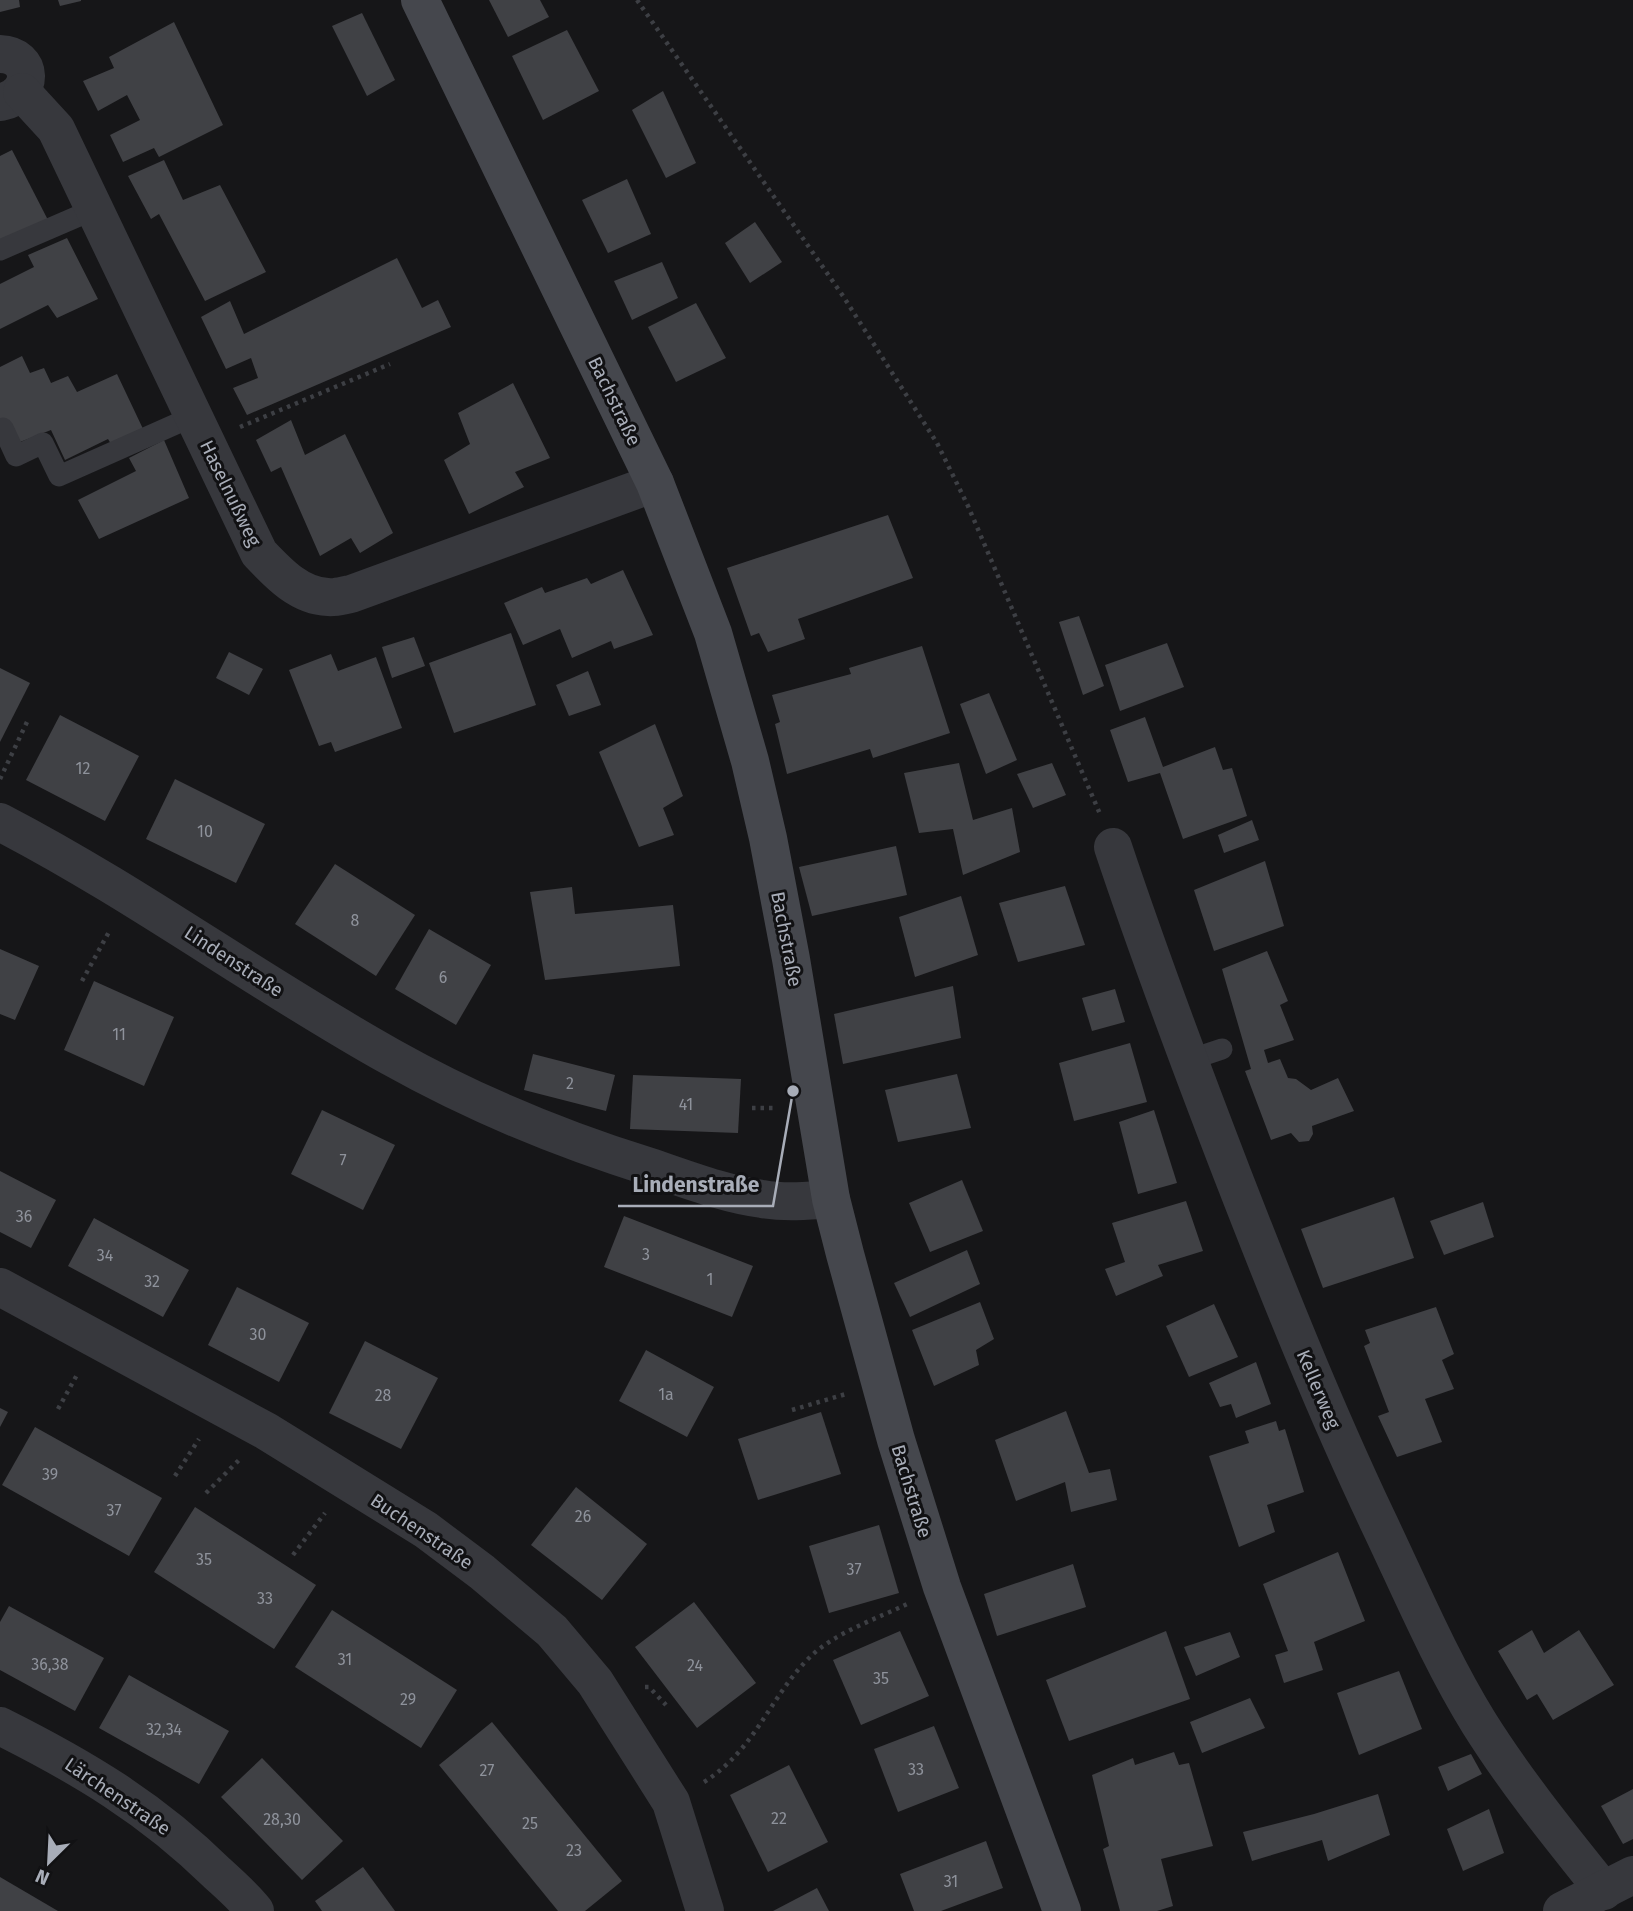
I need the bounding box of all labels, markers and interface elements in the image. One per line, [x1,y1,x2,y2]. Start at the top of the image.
street label: Bachstraße [583,353,646,450]
street label: Haselnußweg [195,436,266,550]
house number: 12 [76,759,90,778]
house number: 10 [197,822,213,841]
street label: Bachstraße [766,890,807,989]
house number: 8 [351,911,360,930]
street label: Lindenstraße [180,921,287,1002]
house number: 6 [439,968,447,987]
house number: 11 [112,1025,126,1044]
house number: 2 [566,1074,574,1093]
house number: 41 [679,1095,693,1114]
house number: 7 [339,1151,347,1170]
callout: Lindenstraße [618,1164,773,1206]
text: Lindenstraße [633,1172,760,1198]
house number: 36 [16,1207,32,1226]
house number: 3 [642,1245,650,1264]
house number: 34 [97,1246,114,1265]
house number: 1 [707,1270,713,1289]
house number: 32 [144,1272,160,1291]
house number: 30 [250,1325,267,1344]
street label: Kellerweg [1292,1346,1346,1432]
house number: 1a [658,1385,674,1404]
house number: 28 [375,1386,392,1405]
street label: Bachstraße [886,1442,937,1541]
house number: 39 [42,1465,58,1484]
street label: Buchenstraße [366,1489,477,1574]
house number: 37 [106,1501,122,1520]
house number: 26 [575,1507,591,1526]
house number: 35 [196,1550,212,1569]
house number: 37 [846,1560,862,1579]
house number: 33 [257,1589,273,1608]
house number: 31 [338,1650,352,1669]
house number: 36,38 [31,1655,69,1674]
house number: 24 [687,1656,703,1675]
house number: 35 [873,1669,889,1688]
house number: 29 [400,1690,416,1709]
house number: 32,34 [146,1720,183,1739]
street label: Lärchenstraße [61,1753,175,1840]
house number: 33 [908,1760,924,1779]
house number: 27 [480,1761,494,1780]
house number: 22 [771,1809,787,1828]
house number: 28,30 [263,1810,301,1829]
house number: 25 [522,1814,538,1833]
north arrow [14,1827,84,1897]
house number: 23 [566,1841,582,1860]
text: N [32,1864,53,1890]
house number: 31 [944,1872,958,1891]

